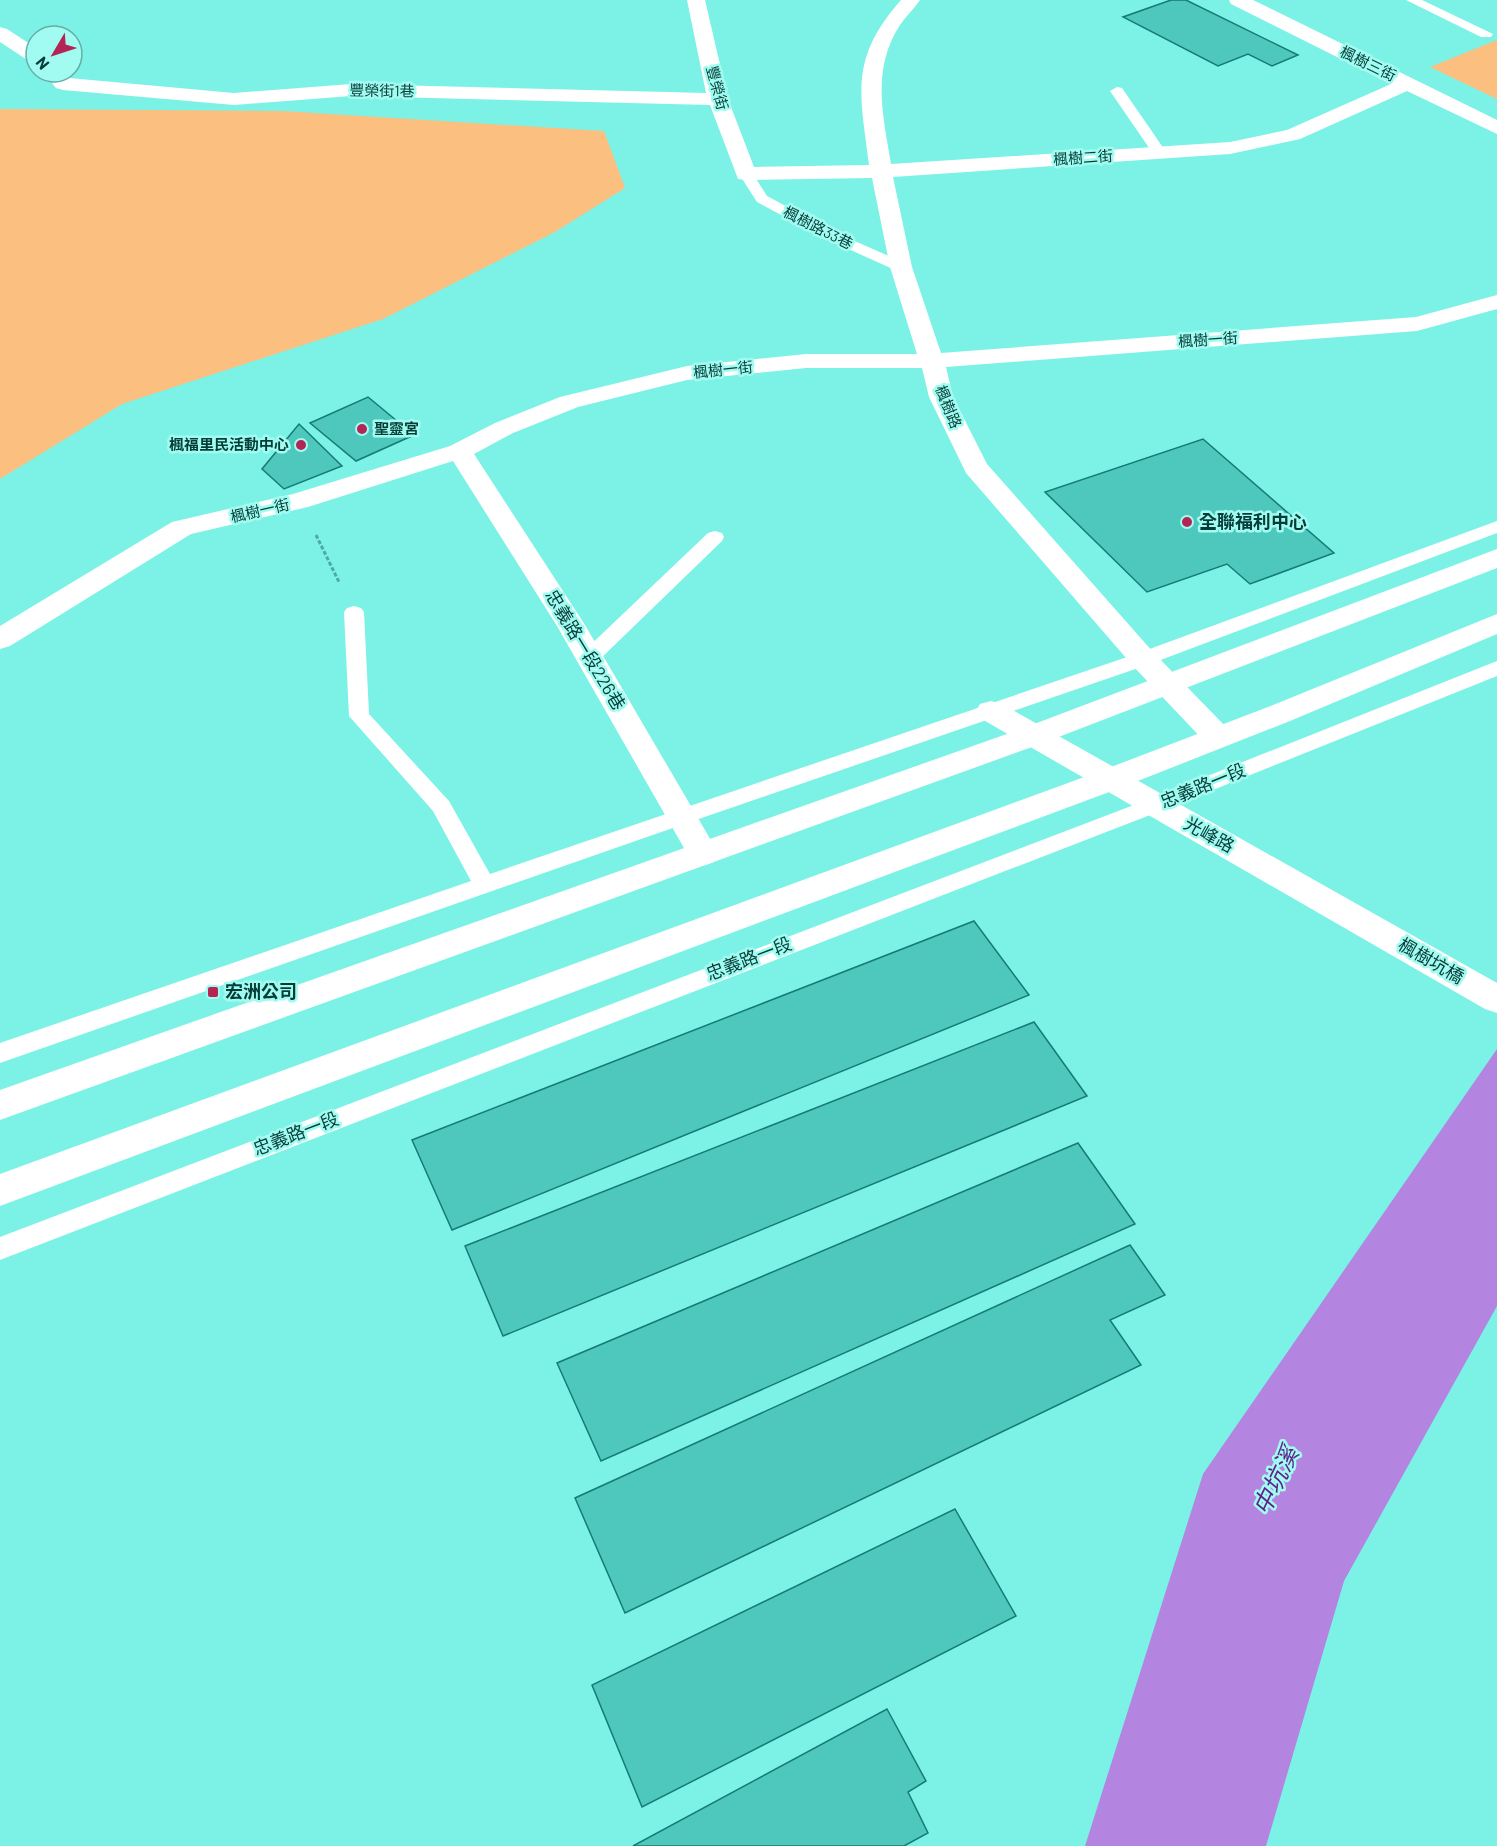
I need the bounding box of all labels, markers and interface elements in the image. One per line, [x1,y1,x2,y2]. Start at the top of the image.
north arrow [24,24,84,84]
street label: 楓樹三街 [1338,42,1399,84]
text: N [31,54,53,74]
street label: 豐榮街 [703,64,732,112]
street label: 豐榮街1巷 [349,80,415,100]
street label: 楓樹二街 [1052,146,1113,168]
street label: 楓樹路33巷 [781,202,856,252]
street label: 楓樹一街 [1177,328,1238,350]
street label: 楓樹一街 [692,357,754,381]
street label: 楓樹路 [932,382,966,431]
place label: 聖靈宮 [374,419,419,437]
marker: 聖靈宮 [355,422,369,436]
place label: 楓福里民活動中心 [169,435,289,453]
marker: 楓福里民活動中心 [294,438,308,452]
street label: 楓樹一街 [229,495,291,526]
place label: 全聯福利中心 [1199,510,1307,532]
marker: 全聯福利中心 [1180,515,1194,529]
street label: 忠義路一段226巷 [541,585,630,714]
street label: 忠義路一段 [1157,758,1248,812]
street label: 光峰路 [1181,811,1238,857]
street label: 忠義路一段 [703,932,795,984]
street label: 楓樹坑橋 [1395,933,1468,988]
place label: 宏洲公司 [225,980,297,1002]
marker: 宏洲公司 [206,985,220,999]
street label: 忠義路一段 [250,1107,342,1159]
water label: 中坑溪 [1246,1439,1305,1519]

